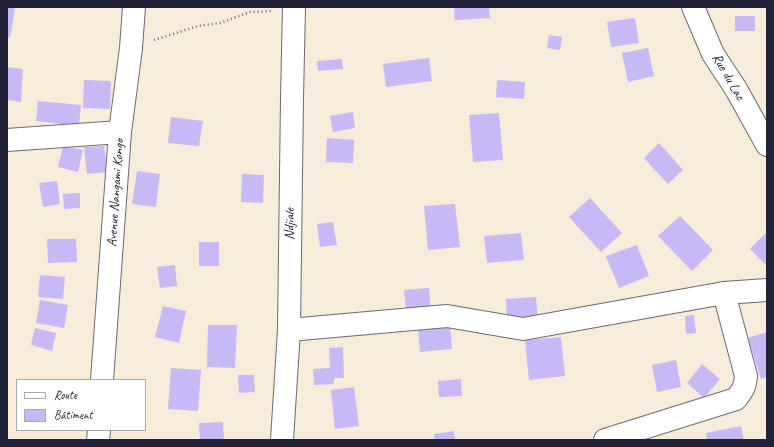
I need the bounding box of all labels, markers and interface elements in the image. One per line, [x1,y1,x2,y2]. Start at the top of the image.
street label: Rue du Lac [708,51,748,103]
street label: Avenue Nangami Kongo [104,138,128,248]
street label: Ndjiale [281,208,299,240]
legend [16,379,146,431]
text: Route [54,387,77,403]
text: Bâtiment [54,407,92,423]

